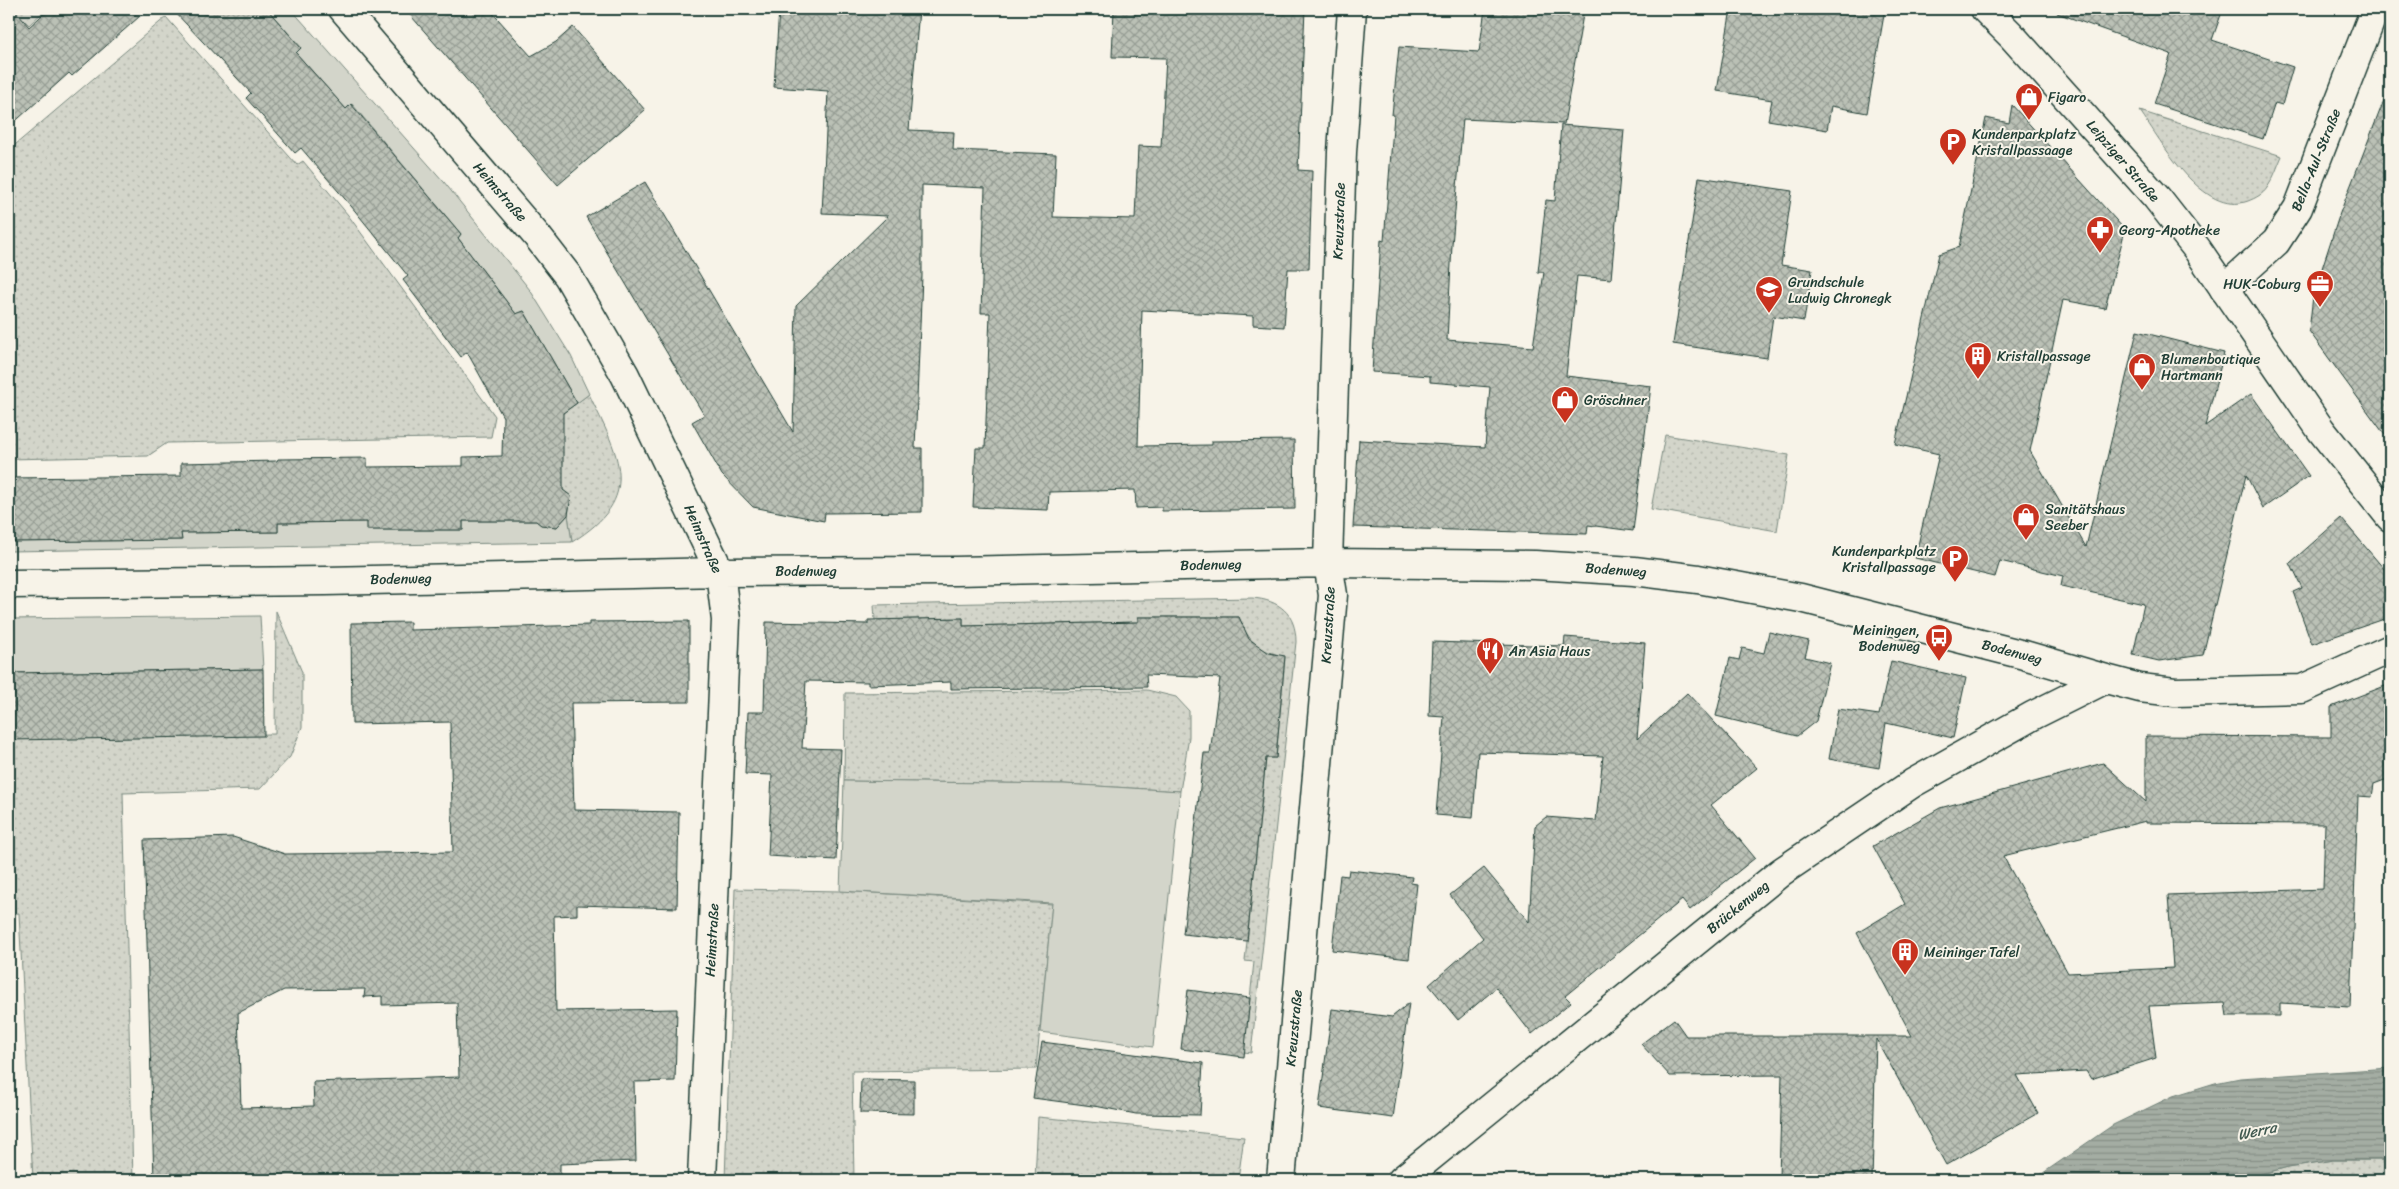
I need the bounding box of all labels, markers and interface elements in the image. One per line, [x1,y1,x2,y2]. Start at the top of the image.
shop icon: Figaro [2014,82,2044,121]
place label: Figaro [2048,85,2086,110]
street label: Bella-Aul-Straße [2284,105,2348,215]
street label: Leipziger Straße [2080,114,2166,208]
place label: Kundenparkplatz Kristallpassaage [1972,122,2076,163]
parking icon: Kundenparkplatz Kristallpassaage [1938,127,1968,166]
street label: Heimstraße [466,156,534,228]
street label: Kreuzstraße [1325,182,1353,260]
pharmacy icon: Georg-Apotheke [2085,215,2115,254]
place label: Georg-Apotheke [2119,218,2220,243]
office icon: HUK-Coburg [2305,269,2335,308]
place label: Grundschule Ludwig Chronegk [1788,270,1892,311]
place label: HUK-Coburg [2223,272,2301,297]
school or university icon: Grundschule Ludwig Chronegk [1754,275,1784,314]
building icon: Kristallpassage [1963,341,1993,380]
place label: Kristallpassage [1997,344,2091,369]
place label: Blumenboutique Hartmann [2161,347,2261,388]
shop icon: Blumenboutique Hartmann [2127,352,2157,391]
shop icon: Gröschner [1550,385,1580,424]
place label: Gröschner [1584,388,1648,413]
place label: Sanitätshaus Seeber [2045,497,2125,538]
street label: Heimstraße [677,500,729,578]
shop icon: Sanitätshaus Seeber [2011,502,2041,541]
place label: Kundenparkplatz Kristallpassage [1832,539,1936,580]
parking icon: Kundenparkplatz Kristallpassage [1940,544,1970,583]
street label: Bodenweg [1180,552,1242,578]
street label: Bodenweg [1584,555,1648,585]
street label: Bodenweg [775,559,837,584]
street label: Bodenweg [370,566,432,592]
street label: Kreuzstraße [1313,586,1343,664]
place label: Meiningen, Bodenweg [1853,618,1920,659]
bus stop icon: Meiningen, Bodenweg [1924,623,1954,662]
street label: Bodenweg [1979,632,2045,672]
restaurant icon: An Asia Haus [1475,636,1505,675]
place label: An Asia Haus [1508,639,1591,664]
street label: Brückenweg [1701,874,1775,940]
street label: Heimstraße [698,903,726,977]
building icon: Meininger Tafel [1890,937,1920,976]
place label: Meininger Tafel [1924,940,2020,965]
street label: Kreuzstraße [1278,989,1310,1067]
water label: Werra [2235,1114,2281,1148]

